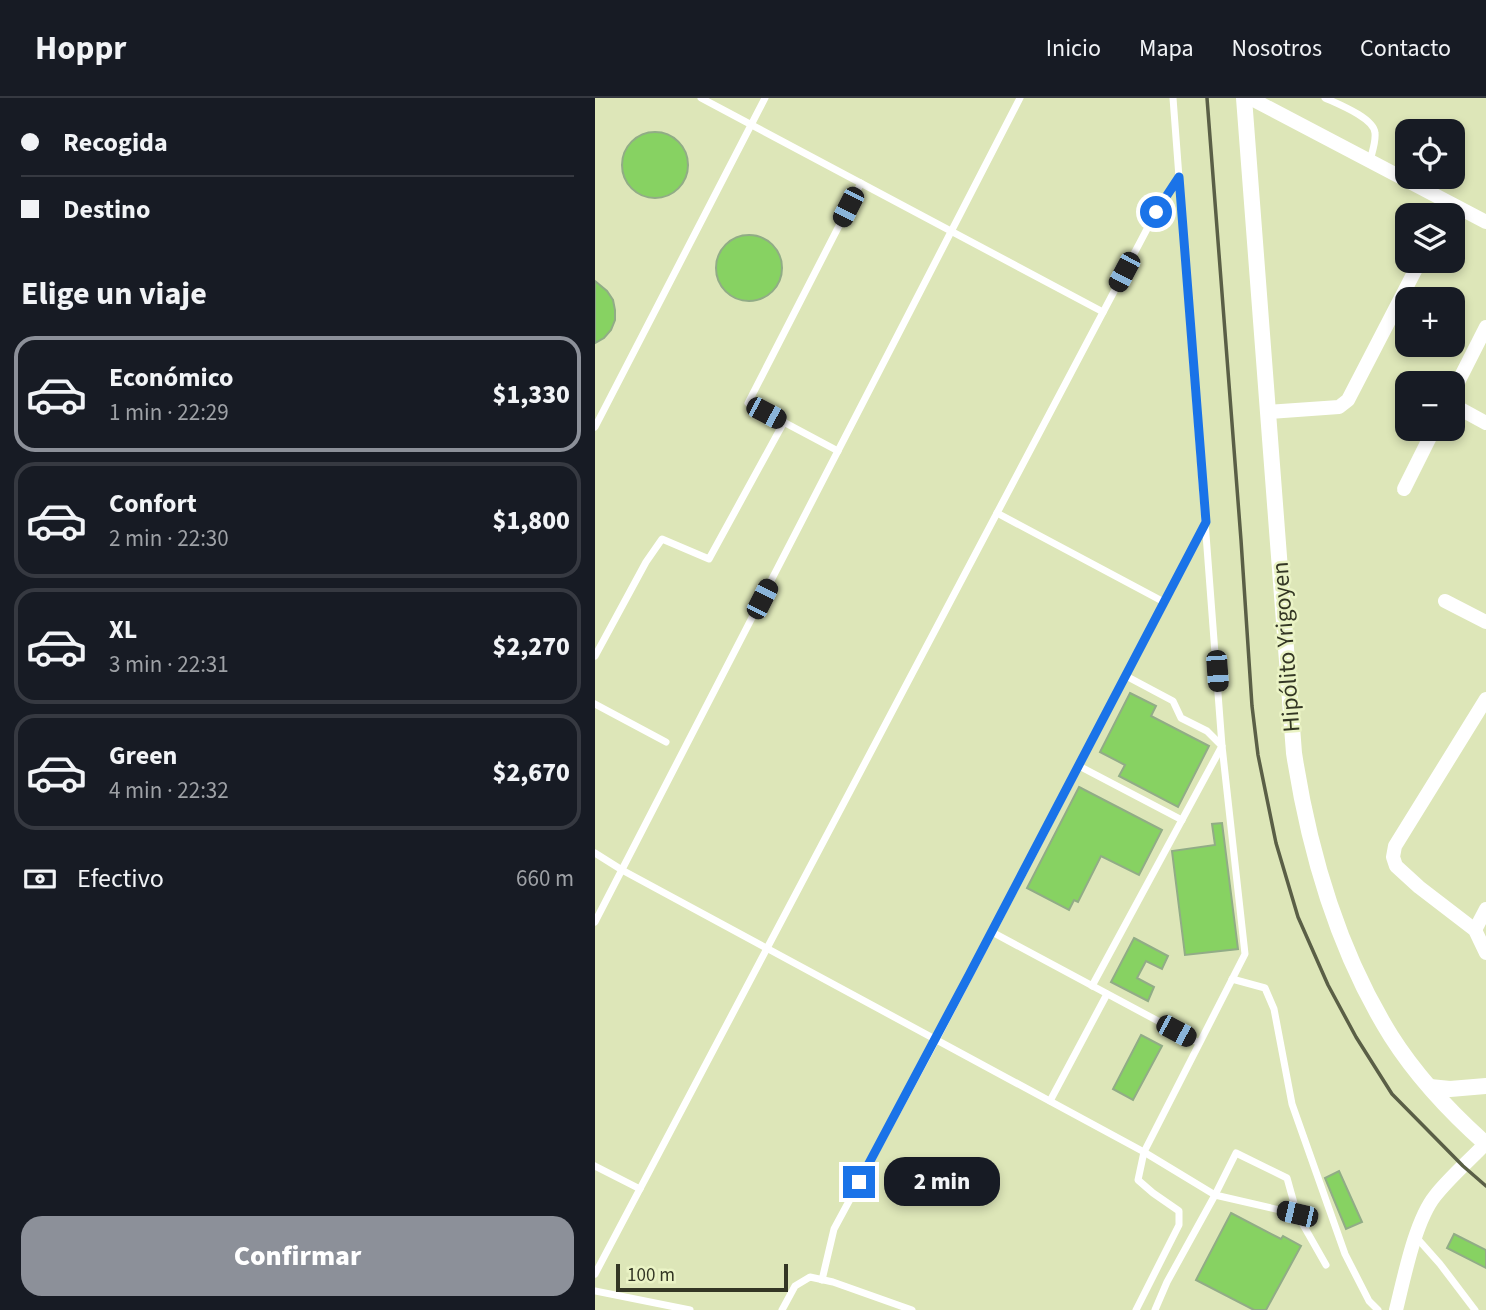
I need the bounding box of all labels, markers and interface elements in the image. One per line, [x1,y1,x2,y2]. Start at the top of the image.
text: Hoppr [35,25,127,72]
text: Inicio [1046,31,1101,66]
text: Mapa [1139,31,1194,66]
text: Nosotros [1232,31,1322,66]
text: Contacto [1360,31,1451,66]
map controls [1395,119,1465,441]
button: locate [1395,119,1465,189]
text: Recogida [63,124,168,161]
car [830,184,867,230]
text: Destino [63,191,150,228]
route start [1140,196,1172,228]
button: layers [1395,203,1465,273]
car [1105,249,1144,295]
text: Elige un viaje [21,271,207,317]
button: + [1395,287,1465,357]
text: Económico [109,359,234,396]
icon: car [25,363,88,426]
button: − [1395,371,1465,441]
text: $1,330 [493,376,570,413]
car [743,394,790,432]
text: 1 min · 22:29 [109,396,229,429]
text: Confort [109,485,197,522]
icon: car [25,489,88,552]
text: $1,800 [493,502,570,539]
text: 2 min · 22:30 [109,522,229,555]
street label: Hipólito Yrigoyen [1263,560,1309,734]
car [744,576,781,622]
text: XL [109,611,137,648]
icon: car [25,615,88,678]
text: $2,270 [493,628,570,665]
text: 3 min · 22:31 [109,648,229,681]
car [1206,649,1229,693]
text: Green [109,737,177,774]
icon: car [25,741,88,804]
text: $2,670 [493,754,570,791]
text: 4 min · 22:32 [109,774,229,807]
icon: cash [21,860,59,898]
text: Efectivo [77,860,164,897]
text: 660 m [516,862,574,895]
car [1153,1012,1200,1050]
callout: 2 min [883,1158,999,1206]
text: 2 min [914,1165,970,1198]
route end [843,1166,875,1198]
car [1275,1199,1320,1229]
button: Confirmar [21,1216,574,1296]
scale bar [616,1261,787,1293]
text: 100 m [627,1262,675,1289]

